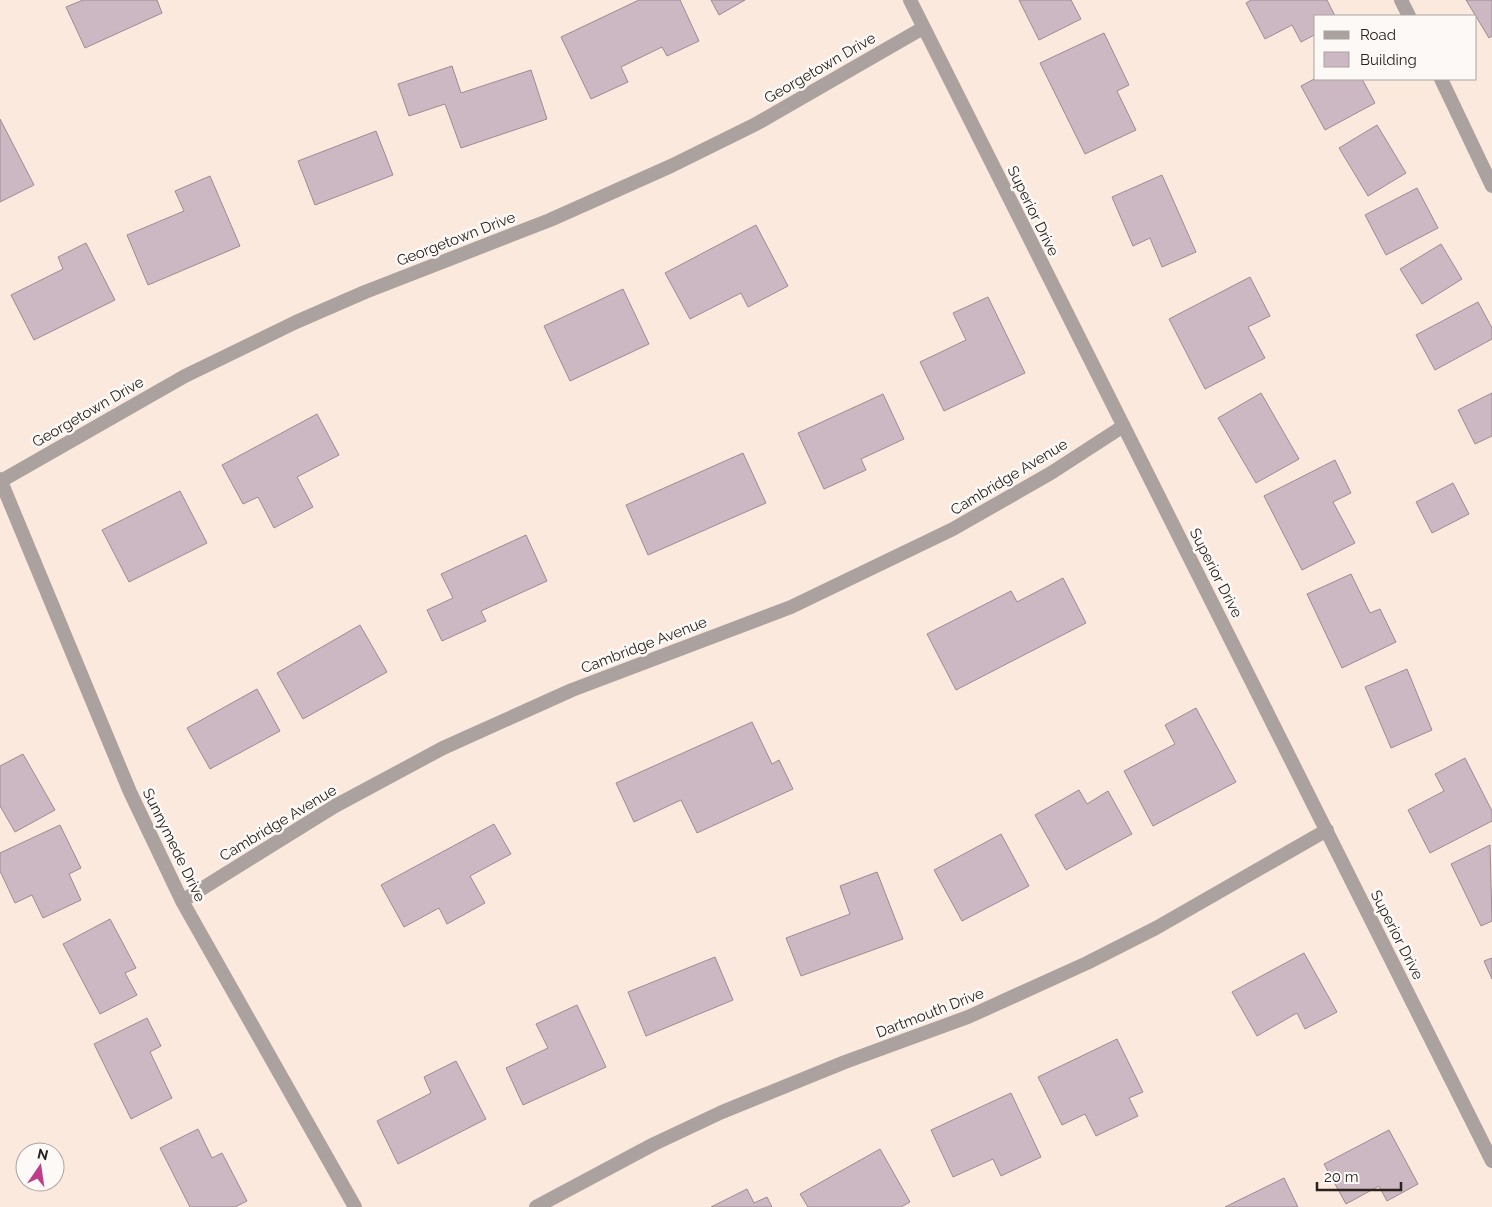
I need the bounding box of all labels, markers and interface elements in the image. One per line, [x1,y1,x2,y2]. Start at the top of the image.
legend [1314,15,1477,80]
text: Road [1360,26,1396,44]
street label: Georgetown Drive [761,29,879,107]
text: Building [1360,51,1417,69]
street label: Superior Drive [1003,163,1063,259]
street label: Georgetown Drive [394,208,518,270]
street label: Georgetown Drive [29,373,147,451]
street label: Cambridge Avenue [947,435,1071,519]
street label: Superior Drive [1186,525,1246,621]
street label: Cambridge Avenue [578,613,710,677]
street label: Cambridge Avenue [216,781,340,865]
street label: Sunnymede Drive [139,785,209,905]
street label: Superior Drive [1367,887,1427,983]
street label: Dartmouth Drive [873,984,987,1042]
north arrow [15,1142,65,1192]
text: N [36,1145,50,1163]
scale bar [1317,1160,1401,1192]
text: 20 m [1324,1168,1359,1186]

